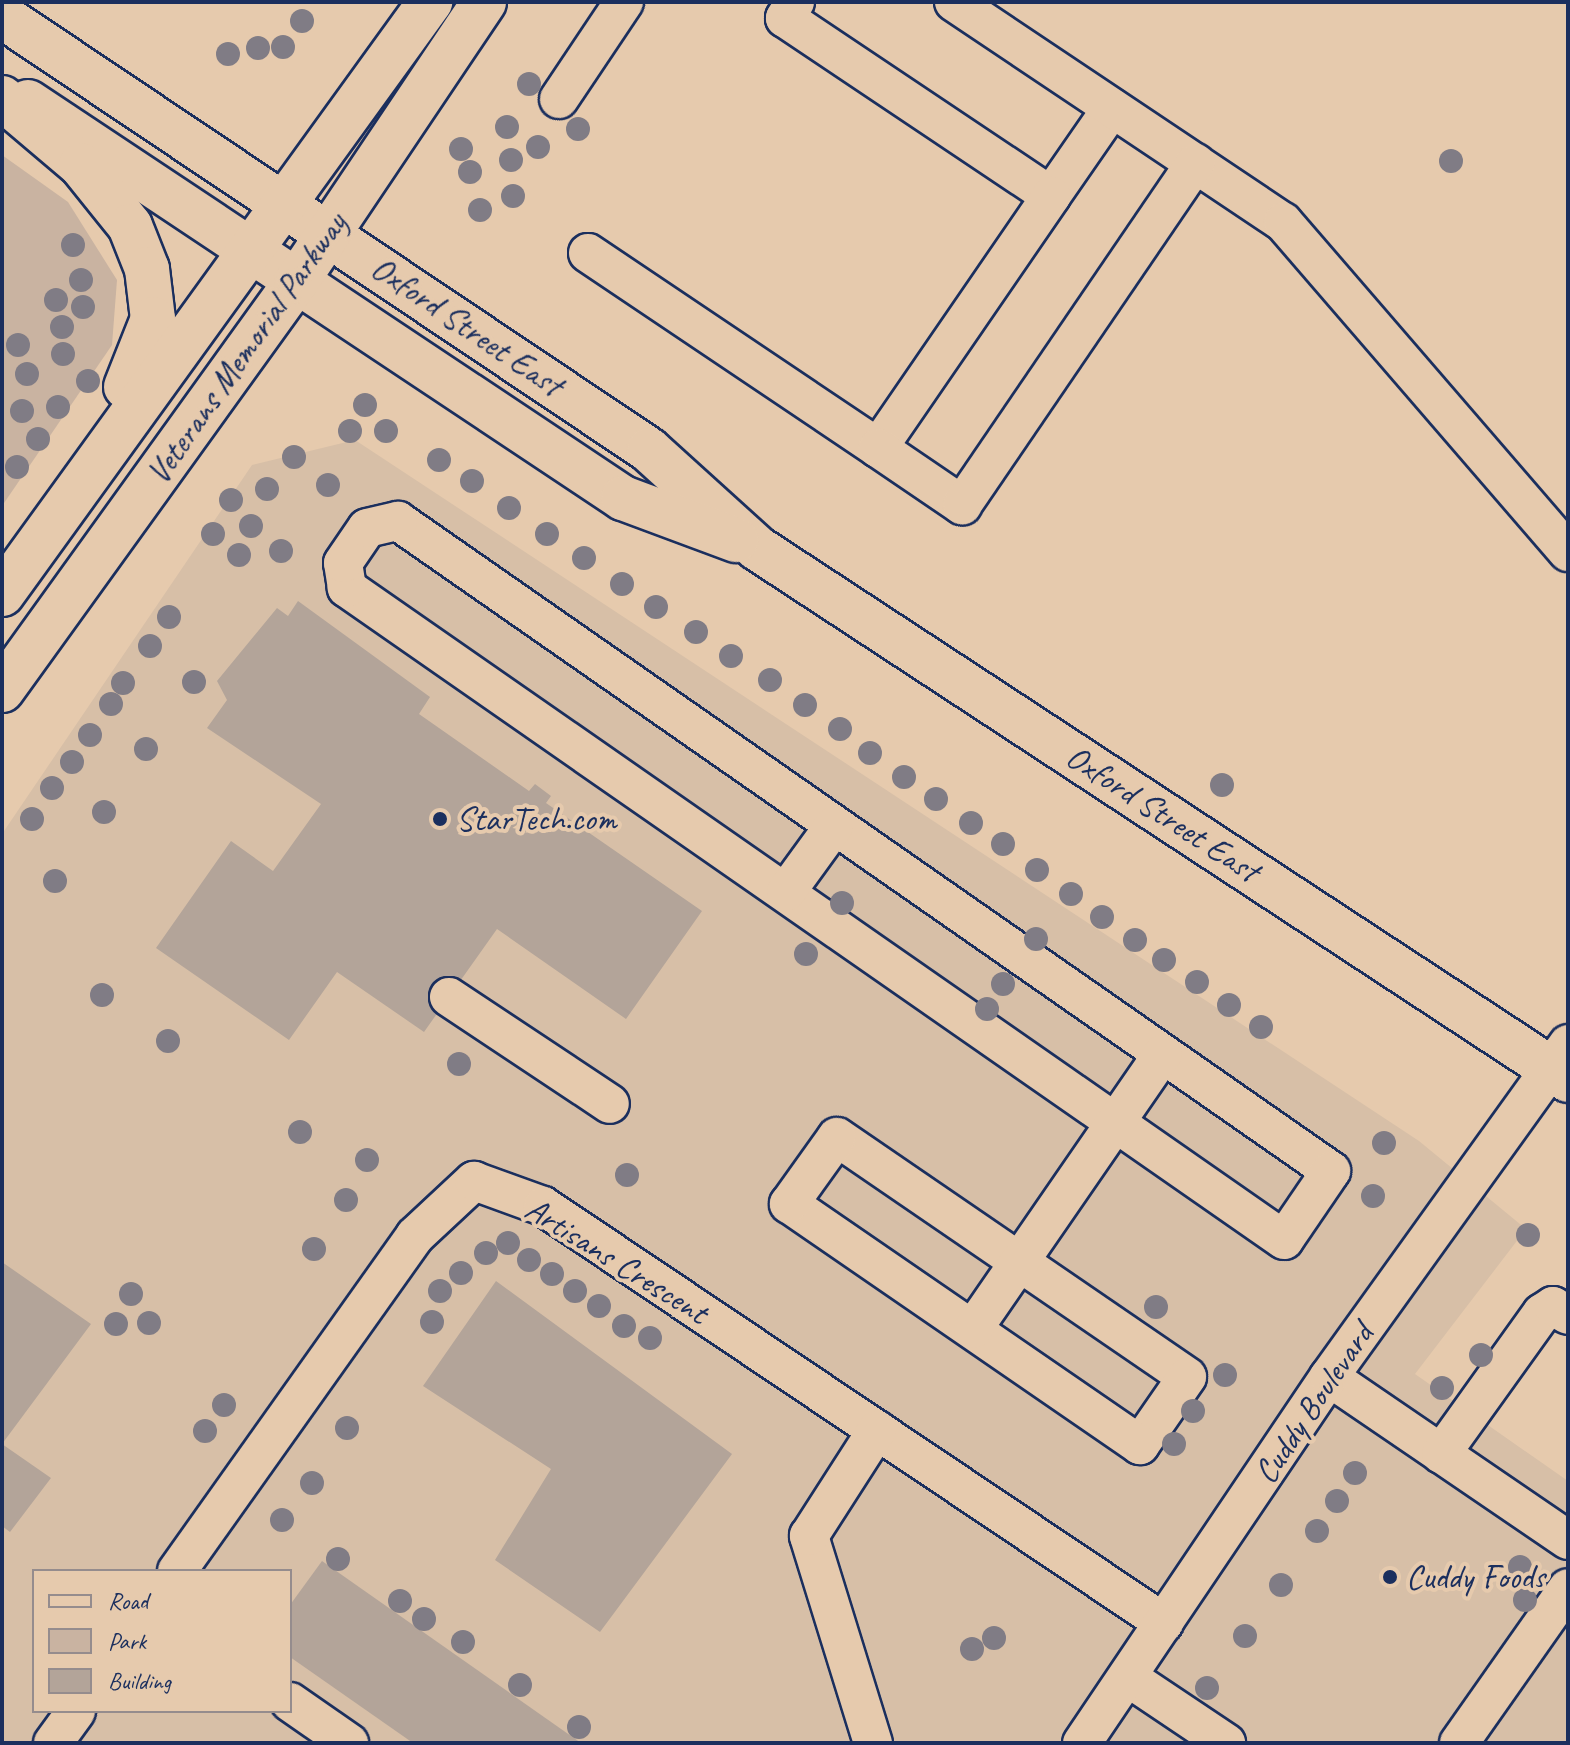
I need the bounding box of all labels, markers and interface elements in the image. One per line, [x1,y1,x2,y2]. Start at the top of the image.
street label: Veterans Memorial Parkway [137,205,355,491]
street label: Oxford Street East [363,247,571,405]
street label: Oxford Street East [1058,735,1268,891]
place label: StarTech.com [456,799,616,839]
marker: StarTech.com [431,810,449,828]
street label: Artisans Crescent [518,1188,716,1332]
street label: Cuddy Boulevard [1244,1315,1382,1491]
place label: Cuddy Foods [1406,1557,1545,1597]
marker: Cuddy Foods [1381,1568,1399,1586]
legend [32,1569,292,1713]
text: Road [108,1586,148,1616]
text: Park [108,1626,146,1656]
text: Building [108,1666,171,1696]

